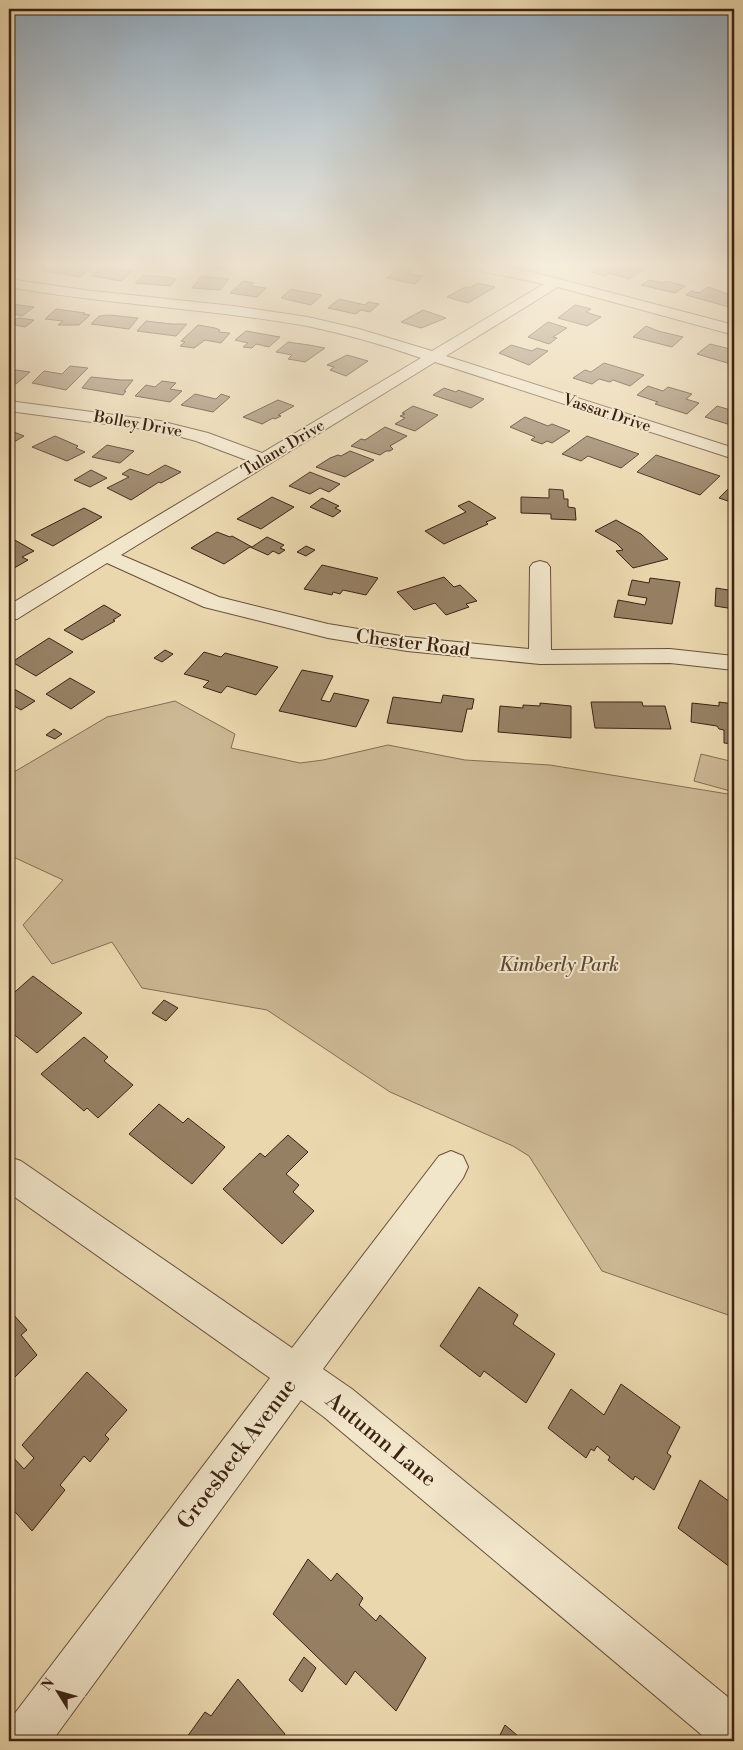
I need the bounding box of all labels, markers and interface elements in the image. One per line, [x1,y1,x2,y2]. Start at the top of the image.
street label: Vassar Drive [560,389,653,437]
street label: Bolley Drive [91,406,184,442]
street label: Tulane Drive [238,415,328,481]
street label: Chester Road [355,624,472,662]
park label: Kimberly Park [499,953,619,977]
street label: Groesbeck Avenue [171,1373,303,1535]
street label: Autumn Lane [319,1387,442,1493]
north arrow [32,1668,82,1718]
text: N [38,1675,59,1695]

